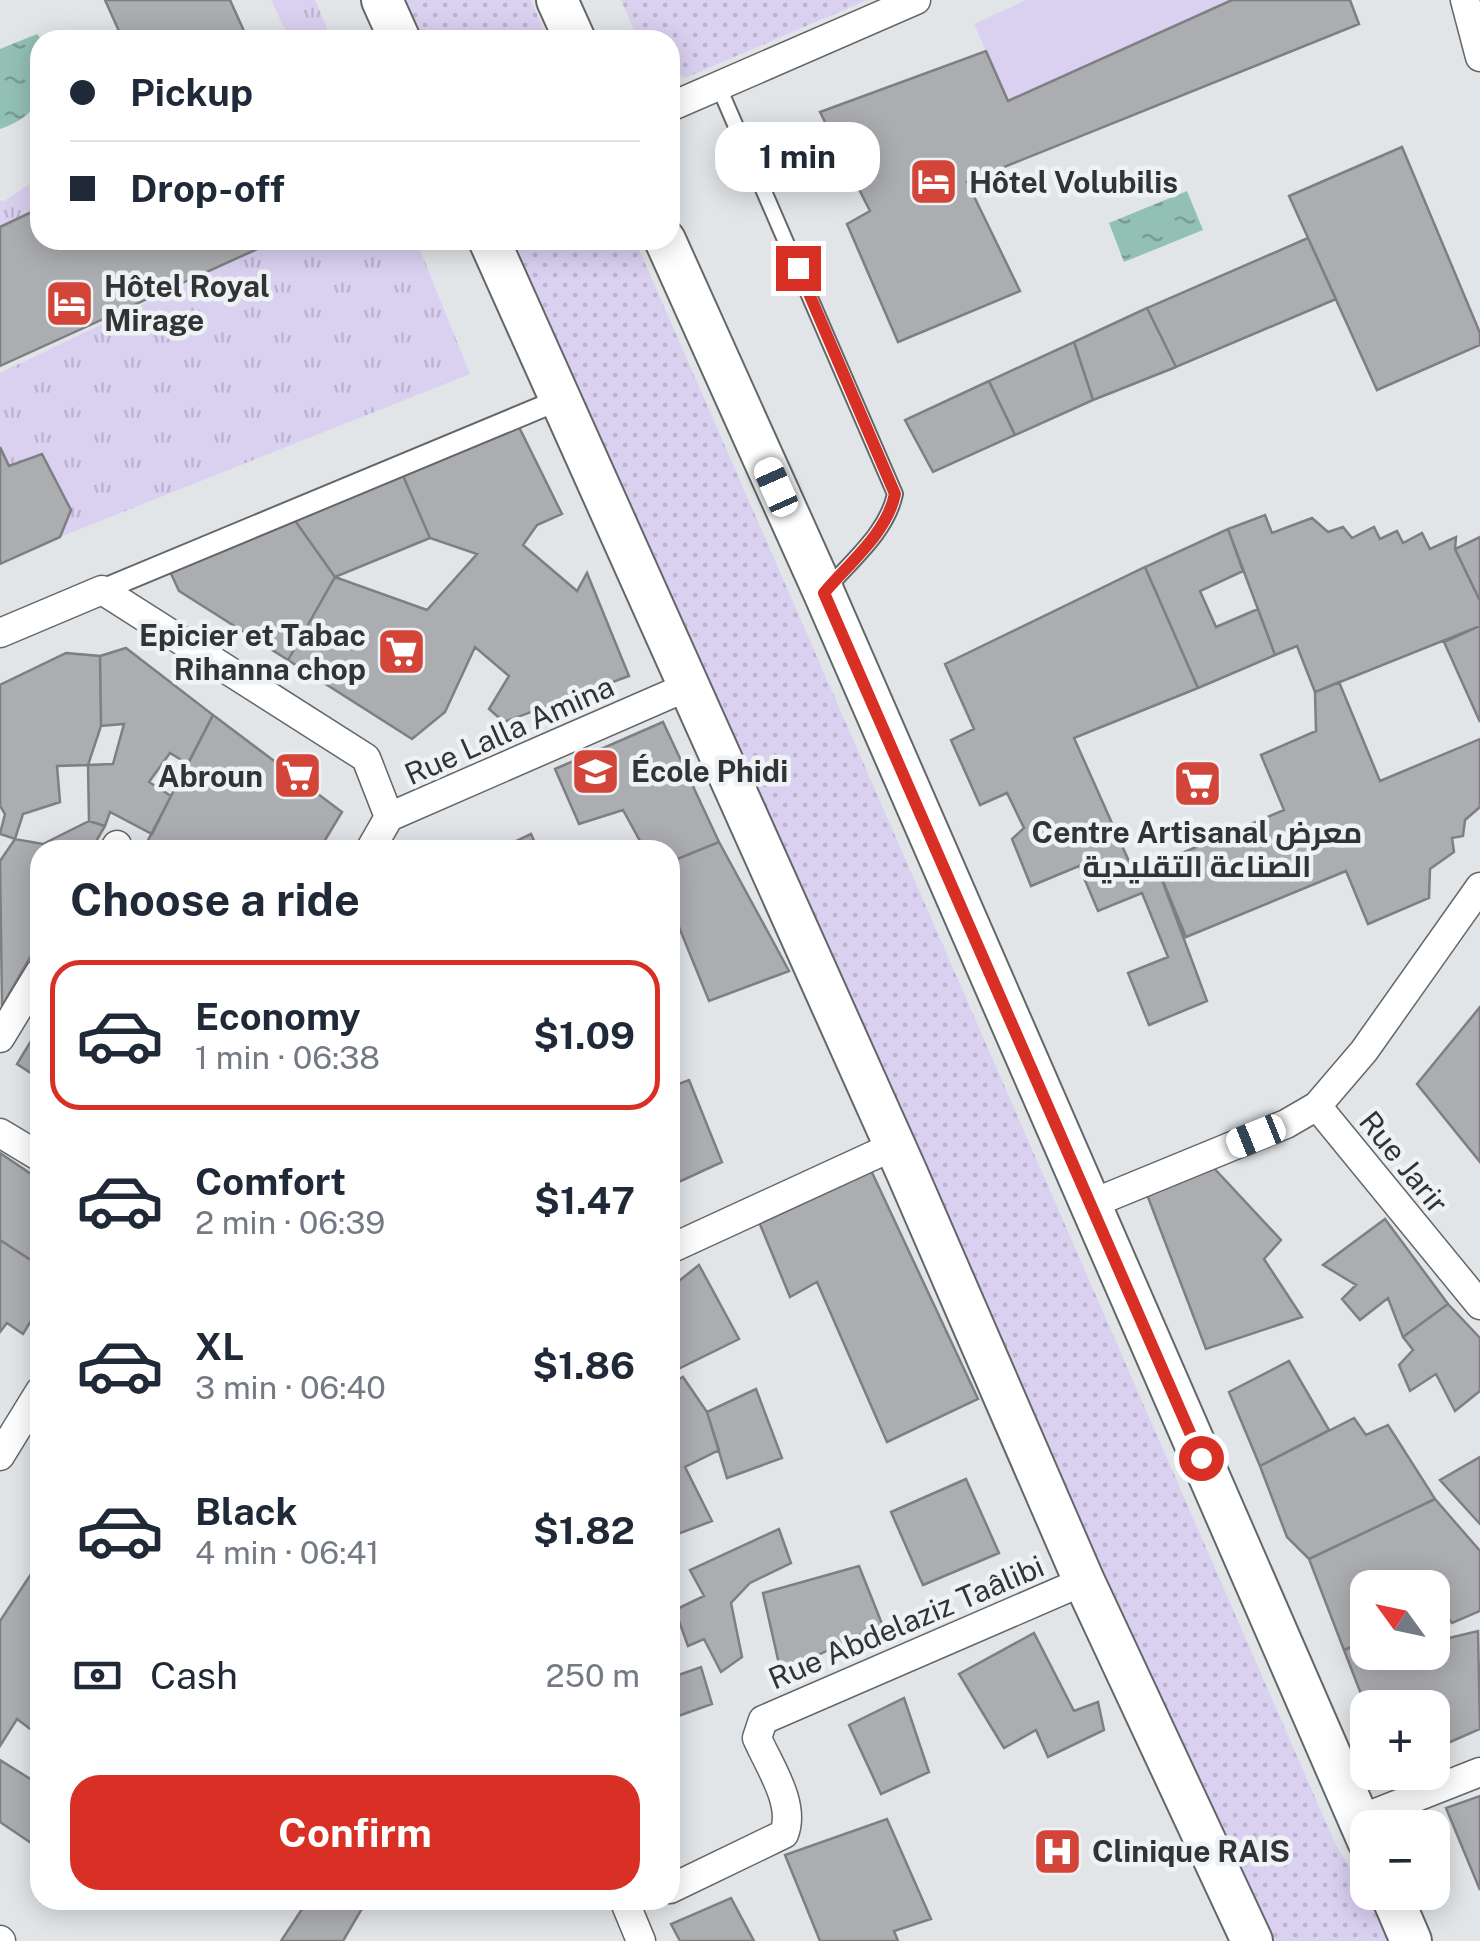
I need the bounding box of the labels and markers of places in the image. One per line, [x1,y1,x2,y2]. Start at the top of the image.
hotel icon: Hôtel Volubilis [908,156,960,208]
place label: Hôtel Volubilis [969,164,1178,200]
place label: Hôtel Royal Mirage [104,268,270,338]
hotel icon: Hôtel Royal Mirage [43,277,95,329]
place label: Epicier et Tabac Rihanna chop [139,617,366,687]
supermarket icon: Epicier et Tabac Rihanna chop [375,626,427,678]
school or university icon: École Phidi [570,745,622,797]
supermarket icon: Abroun [272,750,324,802]
place label: École Phidi [631,753,788,789]
supermarket icon: Centre Artisanal معرض الصناعة التقليدية [1171,757,1223,809]
place label: Abroun [158,758,263,794]
place label: Centre Artisanal معرض الصناعة التقليدية [1032,814,1362,884]
hospital icon: Clinique RAIS [1031,1825,1083,1877]
place label: Clinique RAIS [1092,1833,1290,1869]

